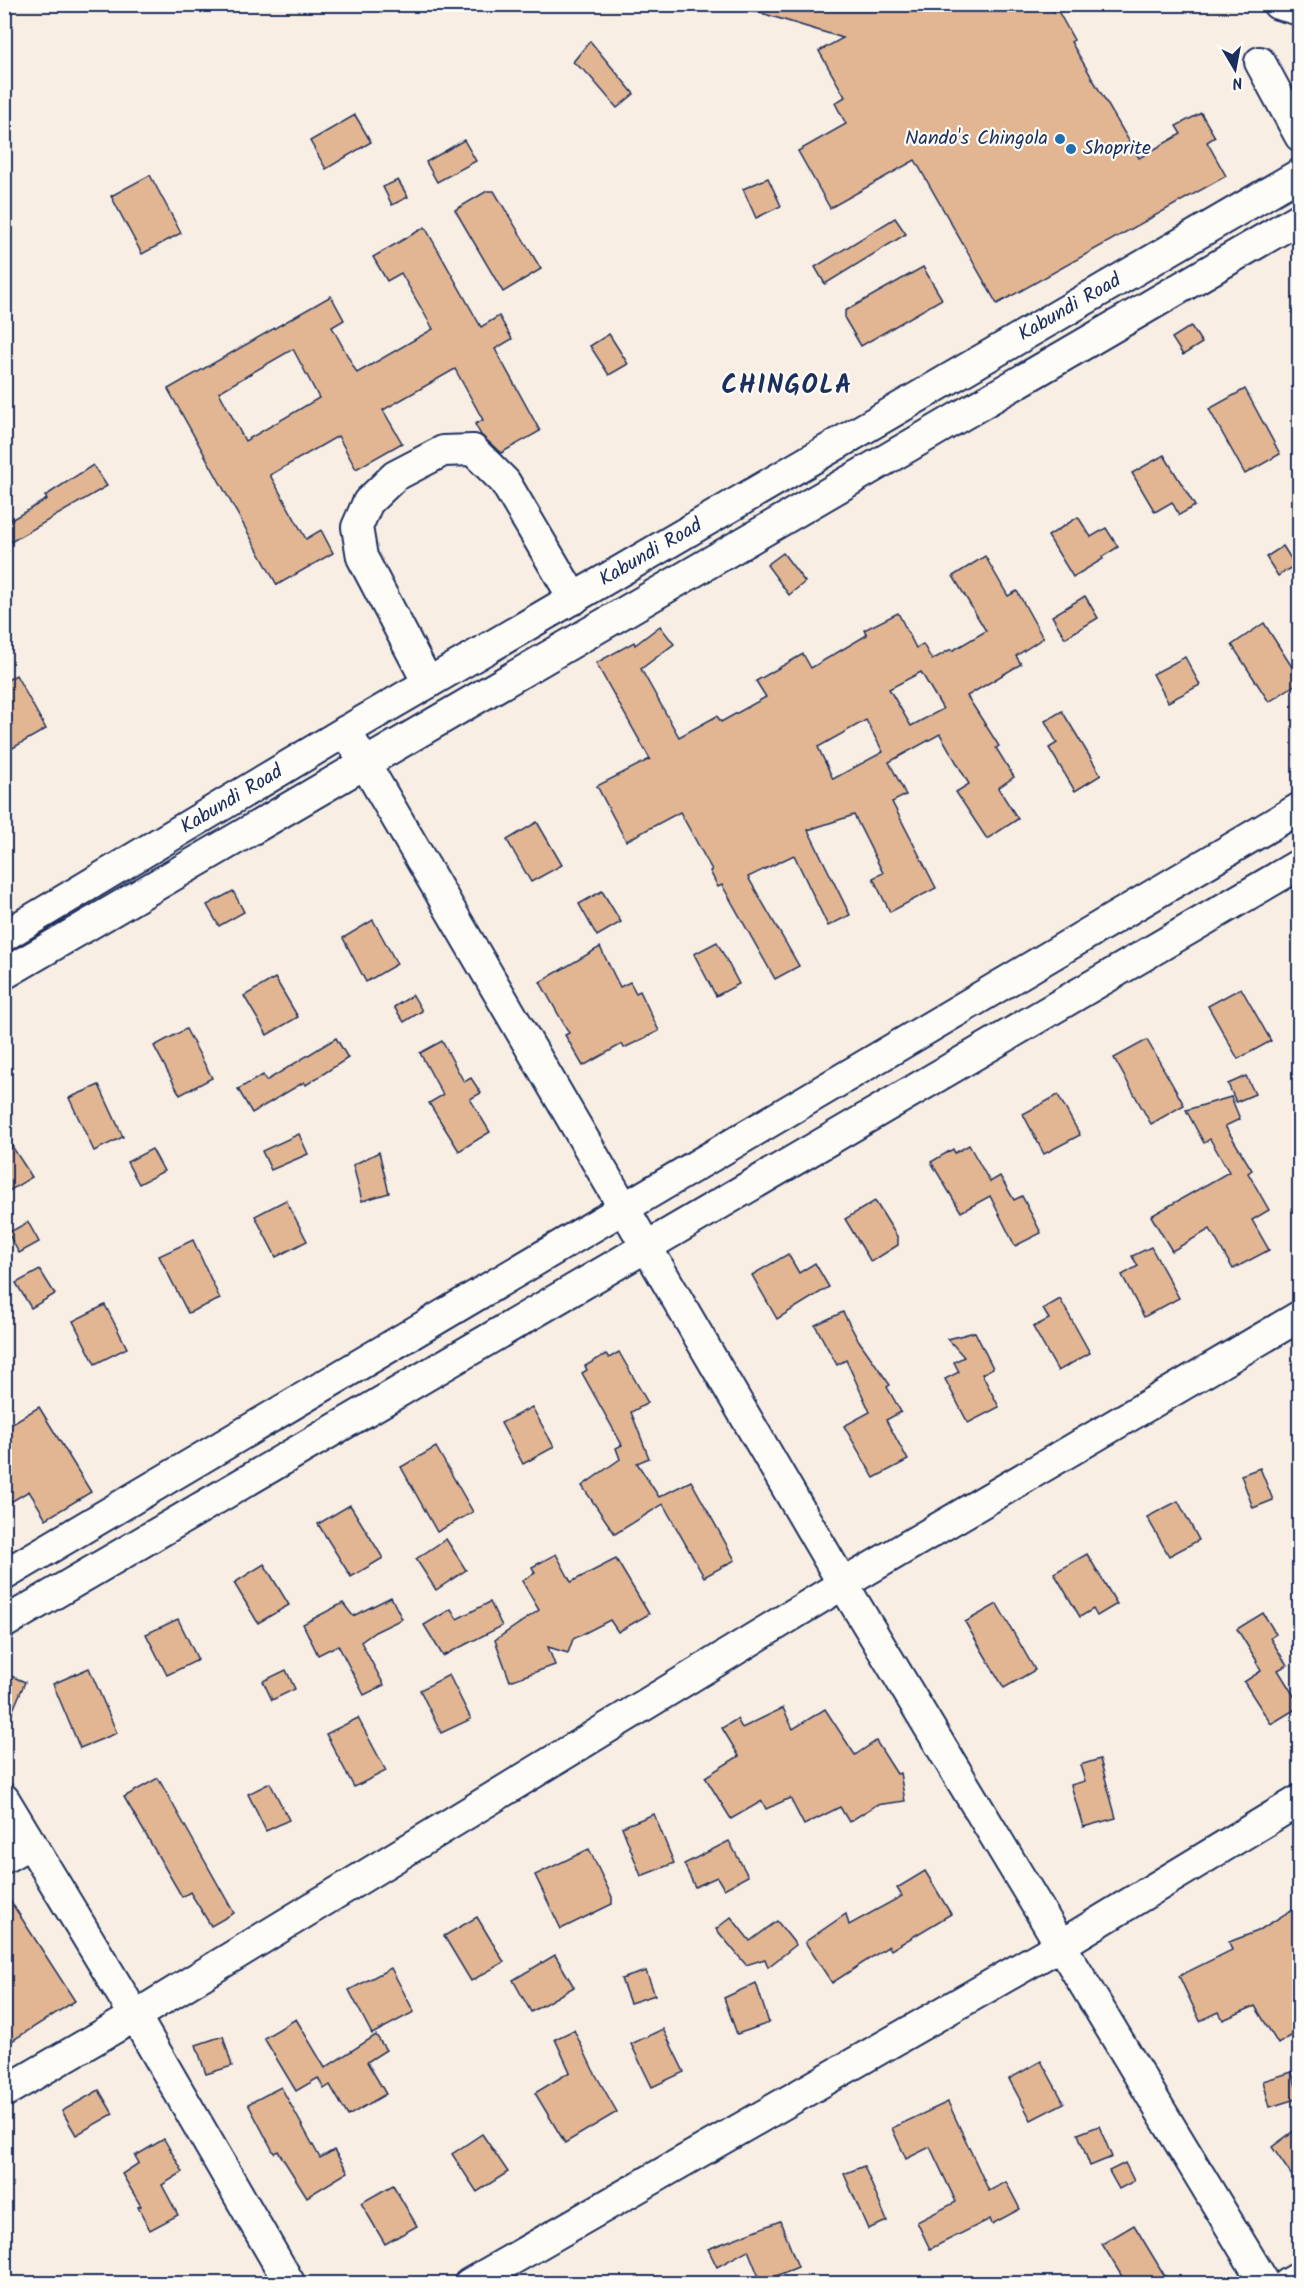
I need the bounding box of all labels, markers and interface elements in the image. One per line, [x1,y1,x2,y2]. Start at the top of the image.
north arrow [1205,39,1265,99]
text: N [1230,69,1244,95]
place label: Nando's Chingola [905,123,1048,155]
marker: Nando's Chingola [1053,132,1067,146]
place label: Shoprite [1083,133,1151,165]
marker: Shoprite [1064,142,1078,156]
street label: Kabundi Road [1012,265,1129,351]
district label: CHINGOLA [721,365,853,407]
street label: Kabundi Road [593,510,710,596]
street label: Kabundi Road [175,756,290,843]

